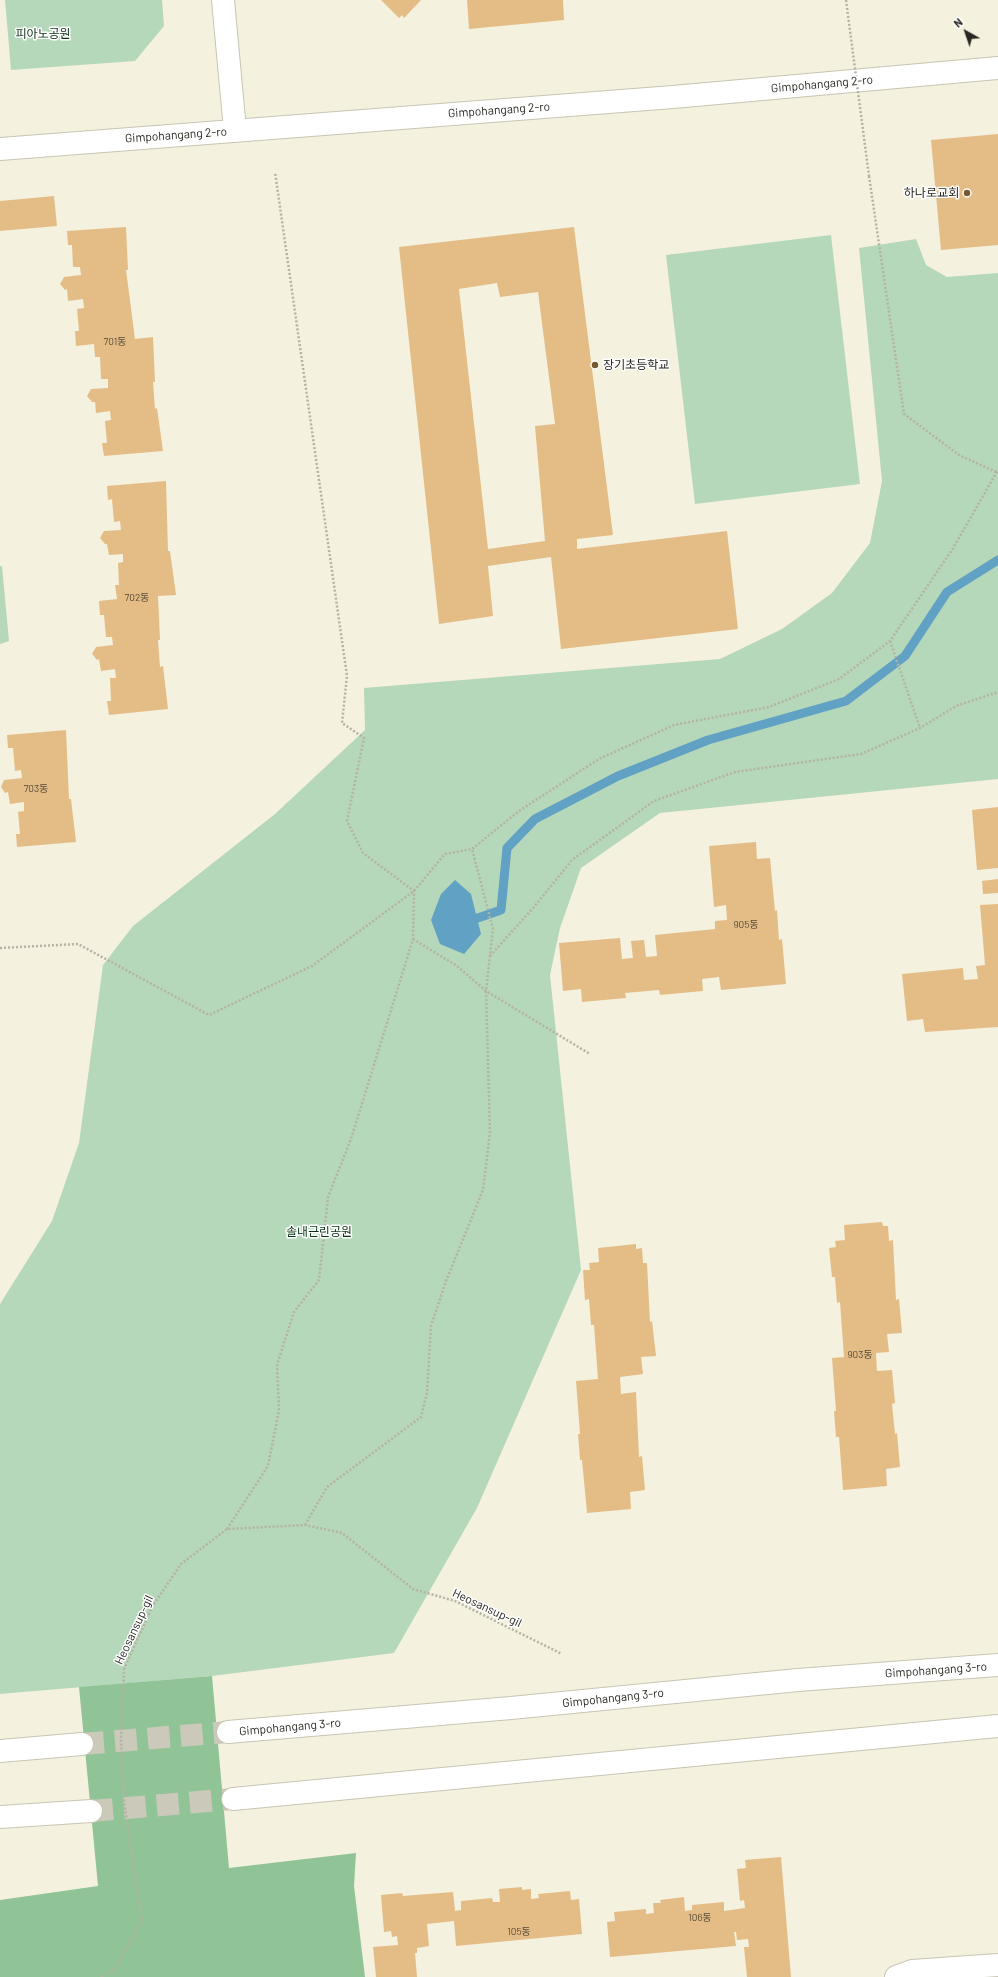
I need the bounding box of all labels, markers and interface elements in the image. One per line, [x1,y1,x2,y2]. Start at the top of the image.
north arrow [946,12,986,52]
text: N [951,15,965,30]
park label: 피아노공원 [15,27,71,41]
street label: Gimpohangang 2-ro [770,72,874,96]
street label: Gimpohangang 2-ro [447,99,551,121]
street label: Gimpohangang 2-ro [124,124,228,146]
place label: 하나로교회 [904,186,959,200]
marker: 하나로교회 [962,188,972,198]
house number: 701동 [104,336,126,348]
place label: 장기초등학교 [603,358,669,372]
marker: 장기초등학교 [590,360,600,370]
house number: 702동 [125,592,149,604]
house number: 703동 [24,783,48,795]
house number: 905동 [733,919,759,931]
park label: 솔내근린공원 [286,1225,352,1239]
house number: 903동 [847,1349,873,1361]
street label: Heosansup-gil [450,1586,524,1630]
street label: Heosansup-gil [112,1593,156,1667]
street label: Gimpohangang 3-ro [885,1659,987,1681]
street label: Gimpohangang 3-ro [561,1686,665,1710]
street label: Gimpohangang 3-ro [239,1715,341,1739]
house number: 106동 [688,1912,712,1924]
house number: 105동 [507,1926,531,1938]

